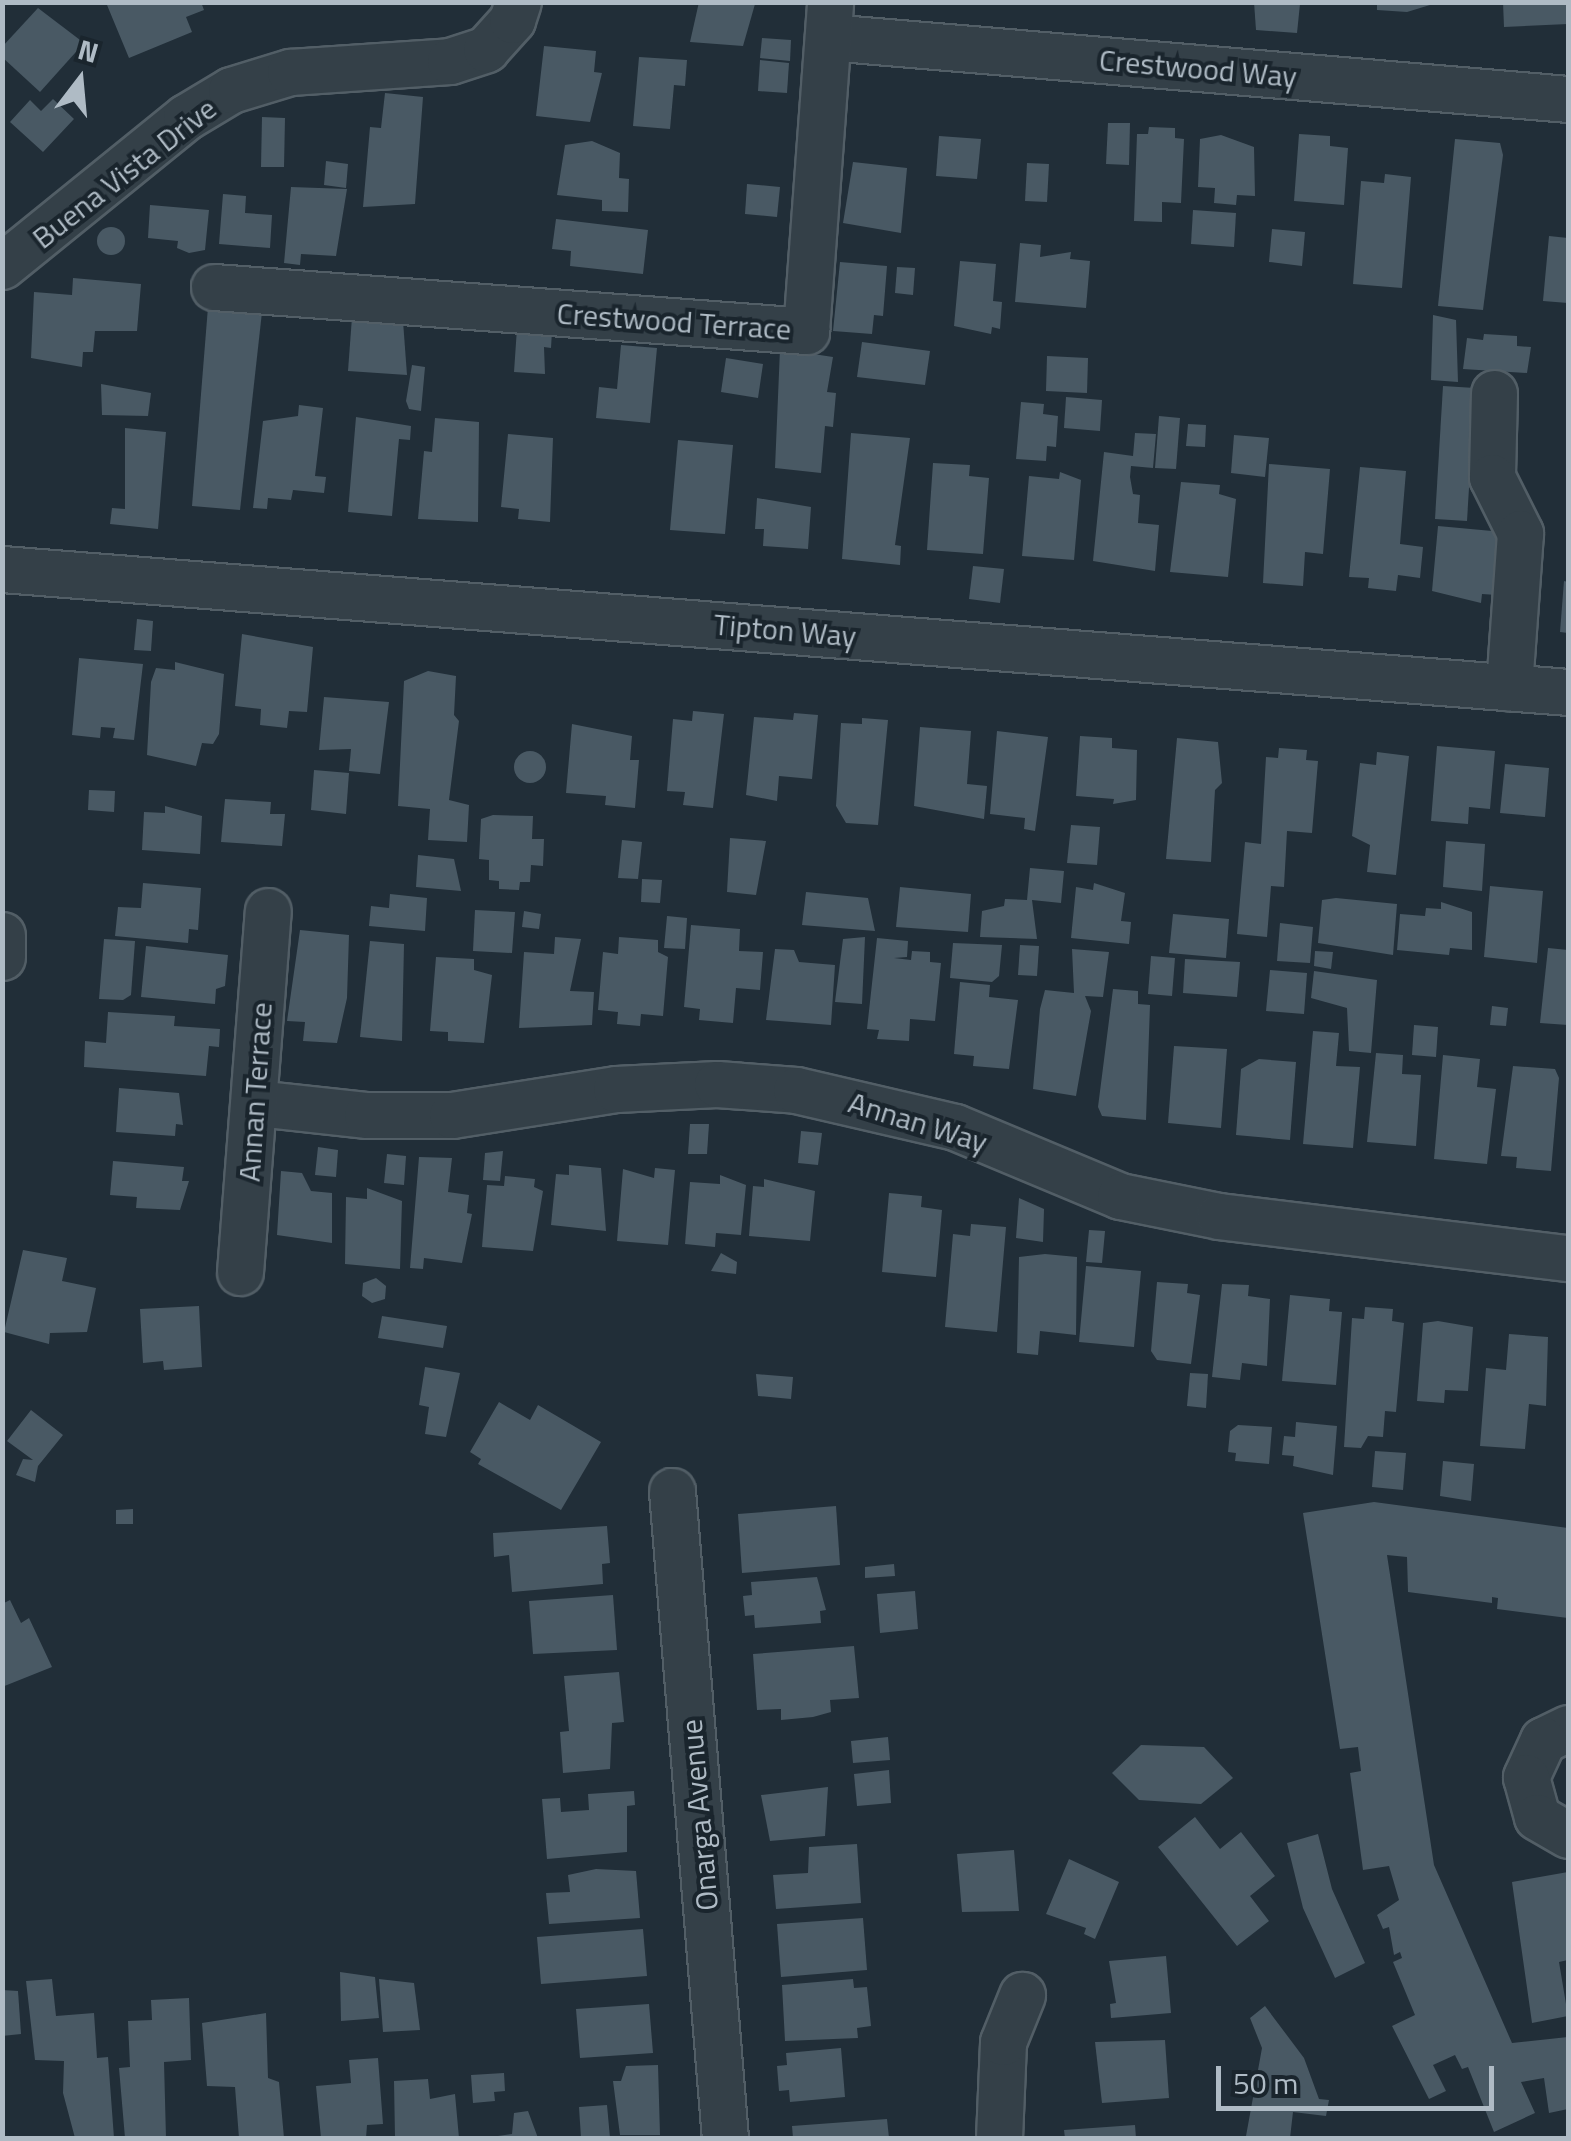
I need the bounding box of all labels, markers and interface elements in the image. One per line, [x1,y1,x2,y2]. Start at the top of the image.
text: N [73,27,104,74]
north arrow [30,30,130,130]
street label: Crestwood Way [1098,41,1298,95]
street label: Buena Vista Drive [25,90,223,256]
street label: Crestwood Terrace [556,295,792,347]
street label: Tipton Way [712,606,858,654]
street label: Annan Terrace [231,1001,279,1183]
street label: Annan Way [844,1084,992,1160]
street label: Onarga Avenue [673,1718,725,1912]
scale bar [1221,2046,1498,2108]
text: 50 m [1233,2060,1298,2106]

